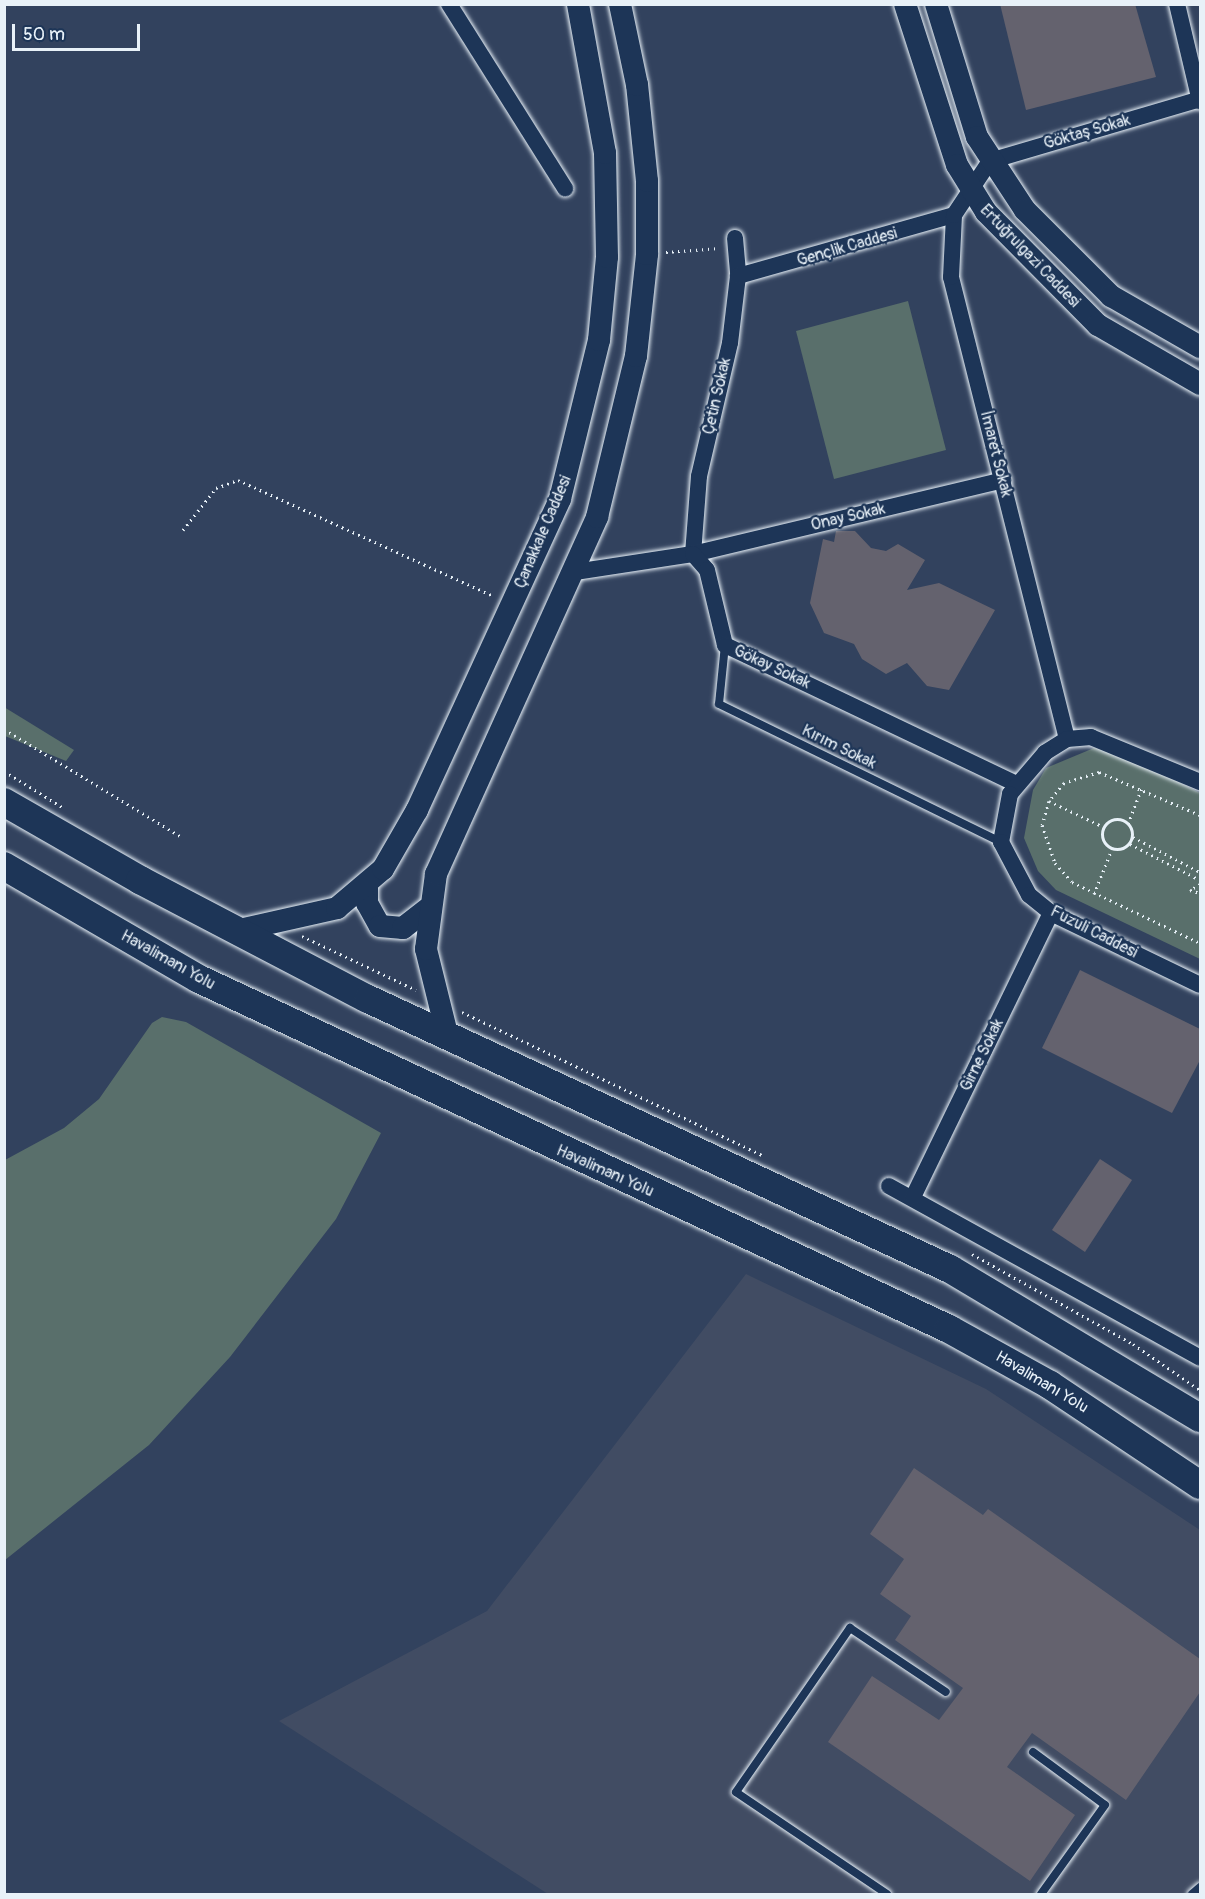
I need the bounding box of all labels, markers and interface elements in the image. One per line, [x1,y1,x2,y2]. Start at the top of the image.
scale bar [15,12,142,50]
text: 50 m [23,23,65,46]
street label: Göktaş Sokak [1041,110,1133,154]
street label: Ertuğrulgazi Caddesi [976,201,1084,311]
street label: Gençlik Caddesi [795,224,899,270]
street label: Çetin Sokak [699,356,735,436]
street label: İmaret Sokak [976,409,1016,499]
street label: Çanakkale Caddesi [511,473,575,591]
street label: Onay Sokak [809,499,887,535]
street label: Gökay Sokak [731,641,813,693]
street label: Kırım Sokak [799,721,879,773]
street label: Fuzuli Caddesi [1047,902,1141,962]
street label: Havalimanı Yolu [118,926,218,994]
street label: Girne Sokak [956,1016,1008,1094]
street label: Havalimanı Yolu [553,1141,657,1201]
street label: Havalimanı Yolu [992,1347,1092,1417]

